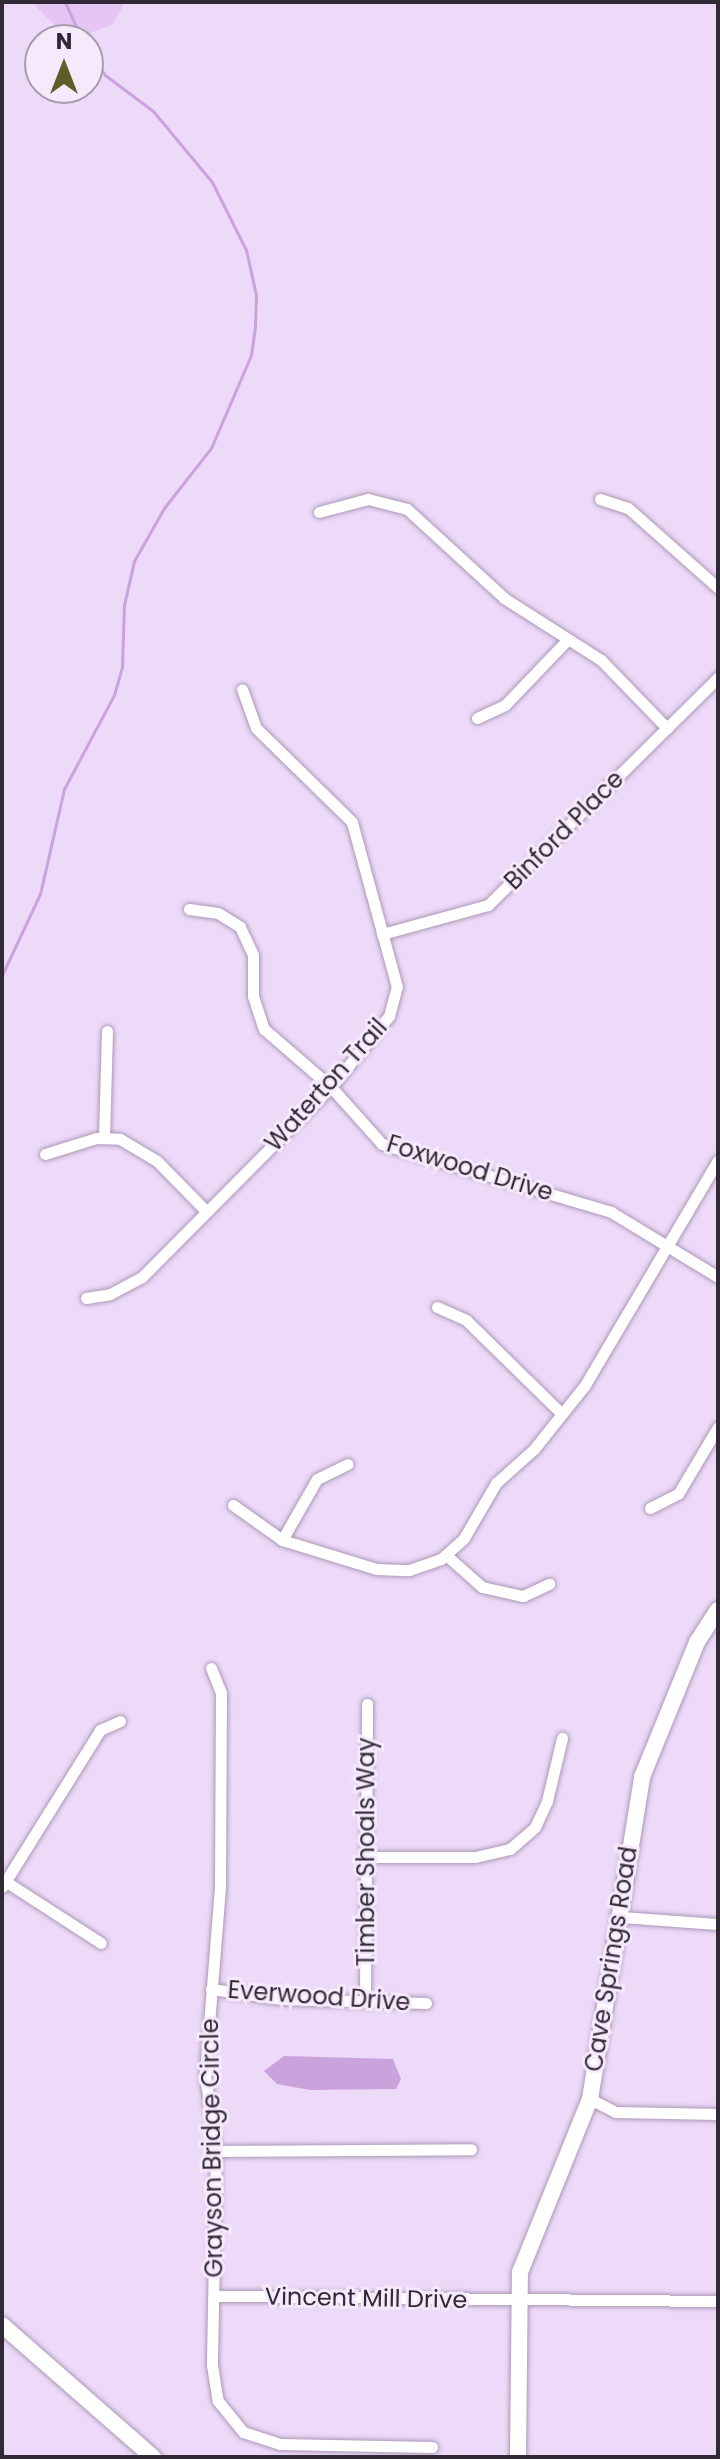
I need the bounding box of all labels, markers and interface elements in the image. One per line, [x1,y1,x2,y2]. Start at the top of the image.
north arrow [24,24,104,104]
text: N [56,26,72,57]
street label: Binford Place [499,765,629,895]
street label: Waterton Trail [259,1013,393,1157]
street label: Foxwood Drive [383,1129,557,1207]
street label: Timber Shoals Way [352,1737,380,1967]
street label: Cave Springs Road [579,1844,643,2074]
street label: Everwood Drive [227,1975,411,2017]
street label: Grayson Bridge Circle [195,2018,229,2278]
street label: Vincent Mill Drive [265,2282,467,2314]

